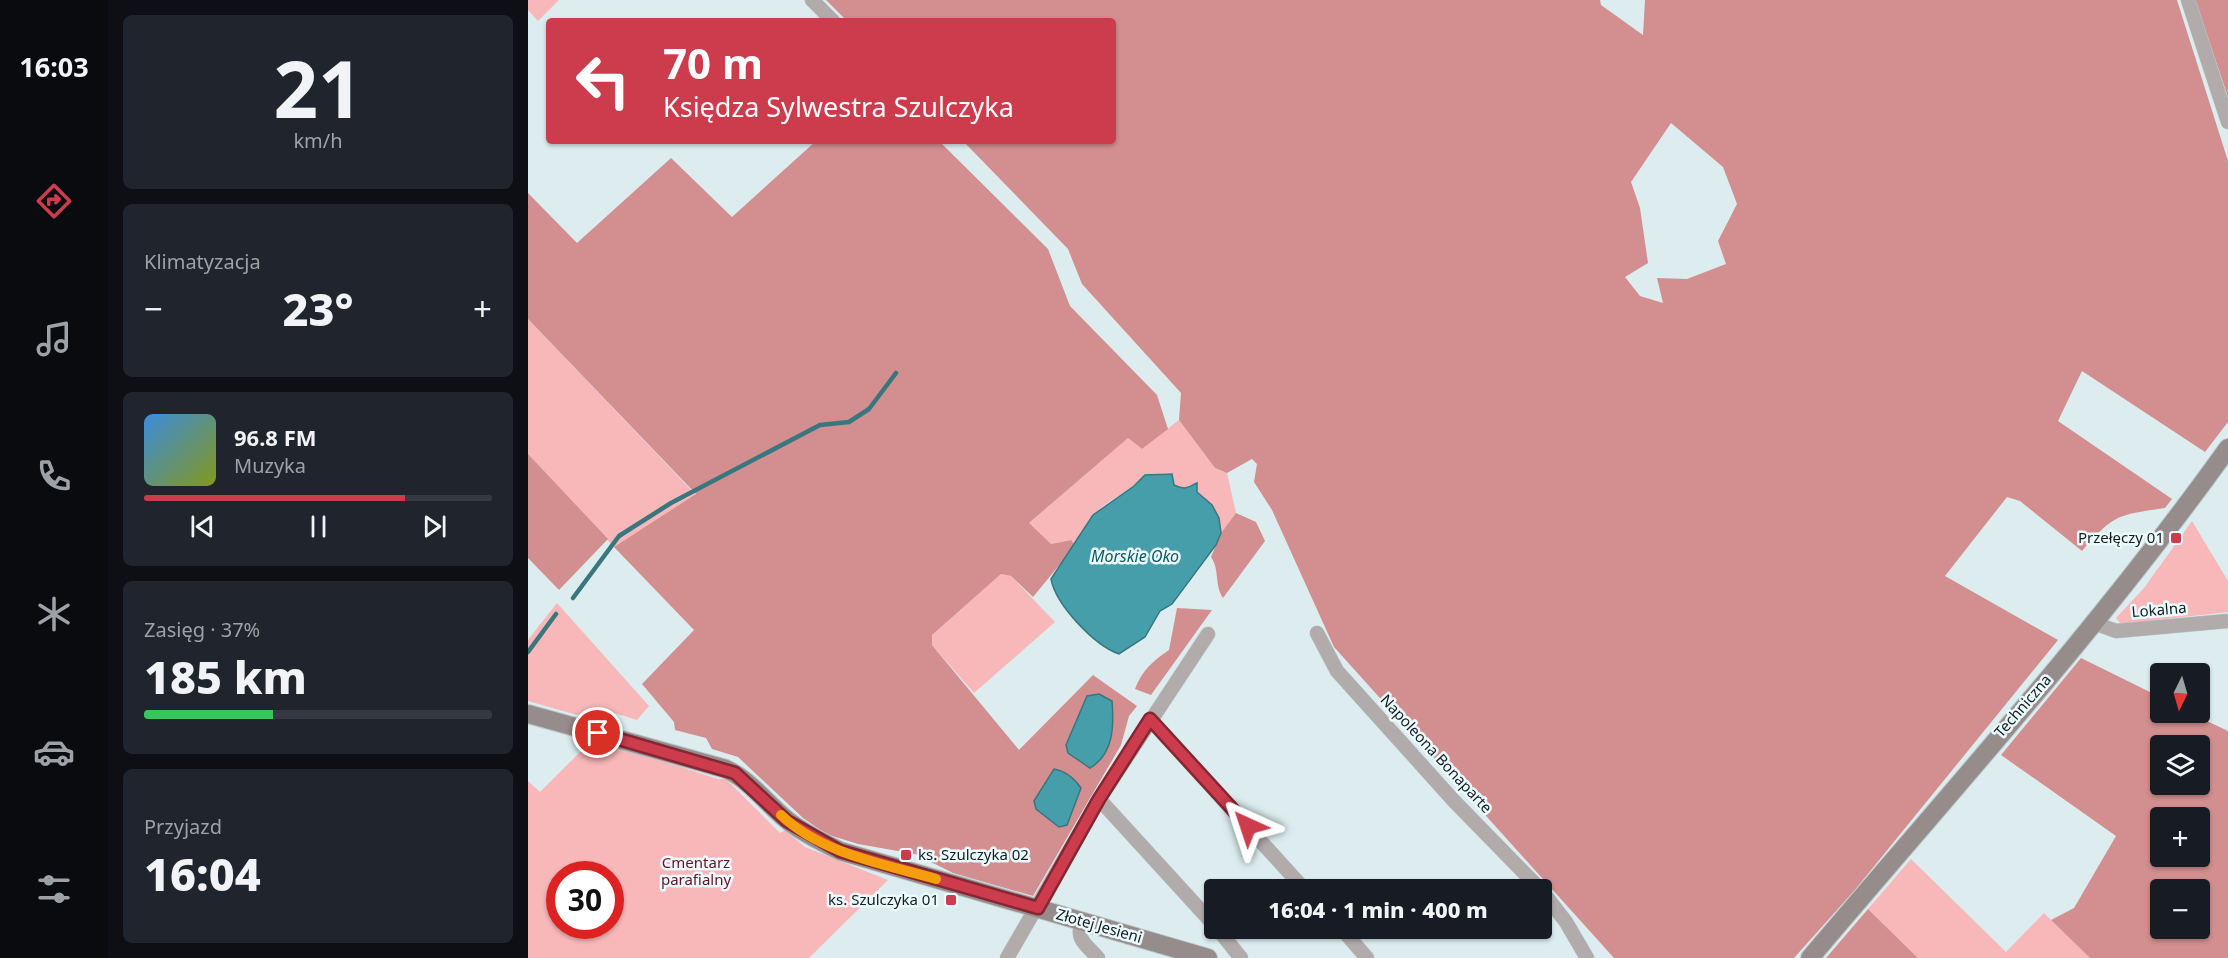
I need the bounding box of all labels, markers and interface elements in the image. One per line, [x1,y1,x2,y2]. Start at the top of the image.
text: 70 m [663,34,763,91]
text: 21 [273,35,363,141]
icon: left [564,42,642,120]
text: 16:03 [19,48,89,85]
text: Księdza Sylwestra Szulczyka [663,88,1014,125]
text: km/h [293,127,343,154]
icon: directions [33,180,75,222]
text: Klimatyzacja [144,248,261,275]
text: 23° [282,278,354,339]
text: − [144,286,163,331]
text: + [473,286,492,331]
icon: music [33,318,75,360]
text: 96.8 FM [234,422,316,452]
text: Muzyka [234,452,306,479]
icon: phone [33,455,75,497]
icon: previous [186,510,219,543]
icon: pause [302,510,335,543]
icon: next [418,510,451,543]
place label: Przełęczy 01 [2078,527,2164,547]
marker: Przełęczy 01 [2169,531,2183,545]
water label: Morskie Oko [1091,545,1179,567]
icon: climate [33,593,75,635]
street label: Lokalna [2131,597,2187,621]
text: Zasięg · 37% [144,616,260,643]
text: 185 km [144,646,307,707]
north arrow [2150,663,2210,723]
map controls [2150,663,2210,939]
street label: Techniczna [1989,670,2055,741]
street label: Napoleona Bonaparte [1376,690,1497,817]
pin [572,707,623,758]
icon: arrive [581,716,614,749]
icon: car [33,731,75,773]
button: layers [2150,735,2210,795]
position arrow [1216,794,1280,858]
button: + [2150,807,2210,867]
text: Przyjazd [144,813,222,840]
text: 16:04 [144,843,261,904]
place label: ks. Szulczyka 02 [918,844,1029,864]
marker: ks. Szulczyka 02 [899,848,913,862]
park label: Cmentarz parafialny [661,852,731,889]
speed limit sign: 30 [546,861,624,939]
icon: filters [33,868,75,910]
button: − [2150,879,2210,939]
place label: ks. Szulczyka 01 [828,889,939,909]
marker: ks. Szulczyka 01 [944,893,958,907]
text: 16:04 · 1 min · 400 m [1268,894,1488,924]
street label: Złotej Jesieni [1054,903,1145,947]

